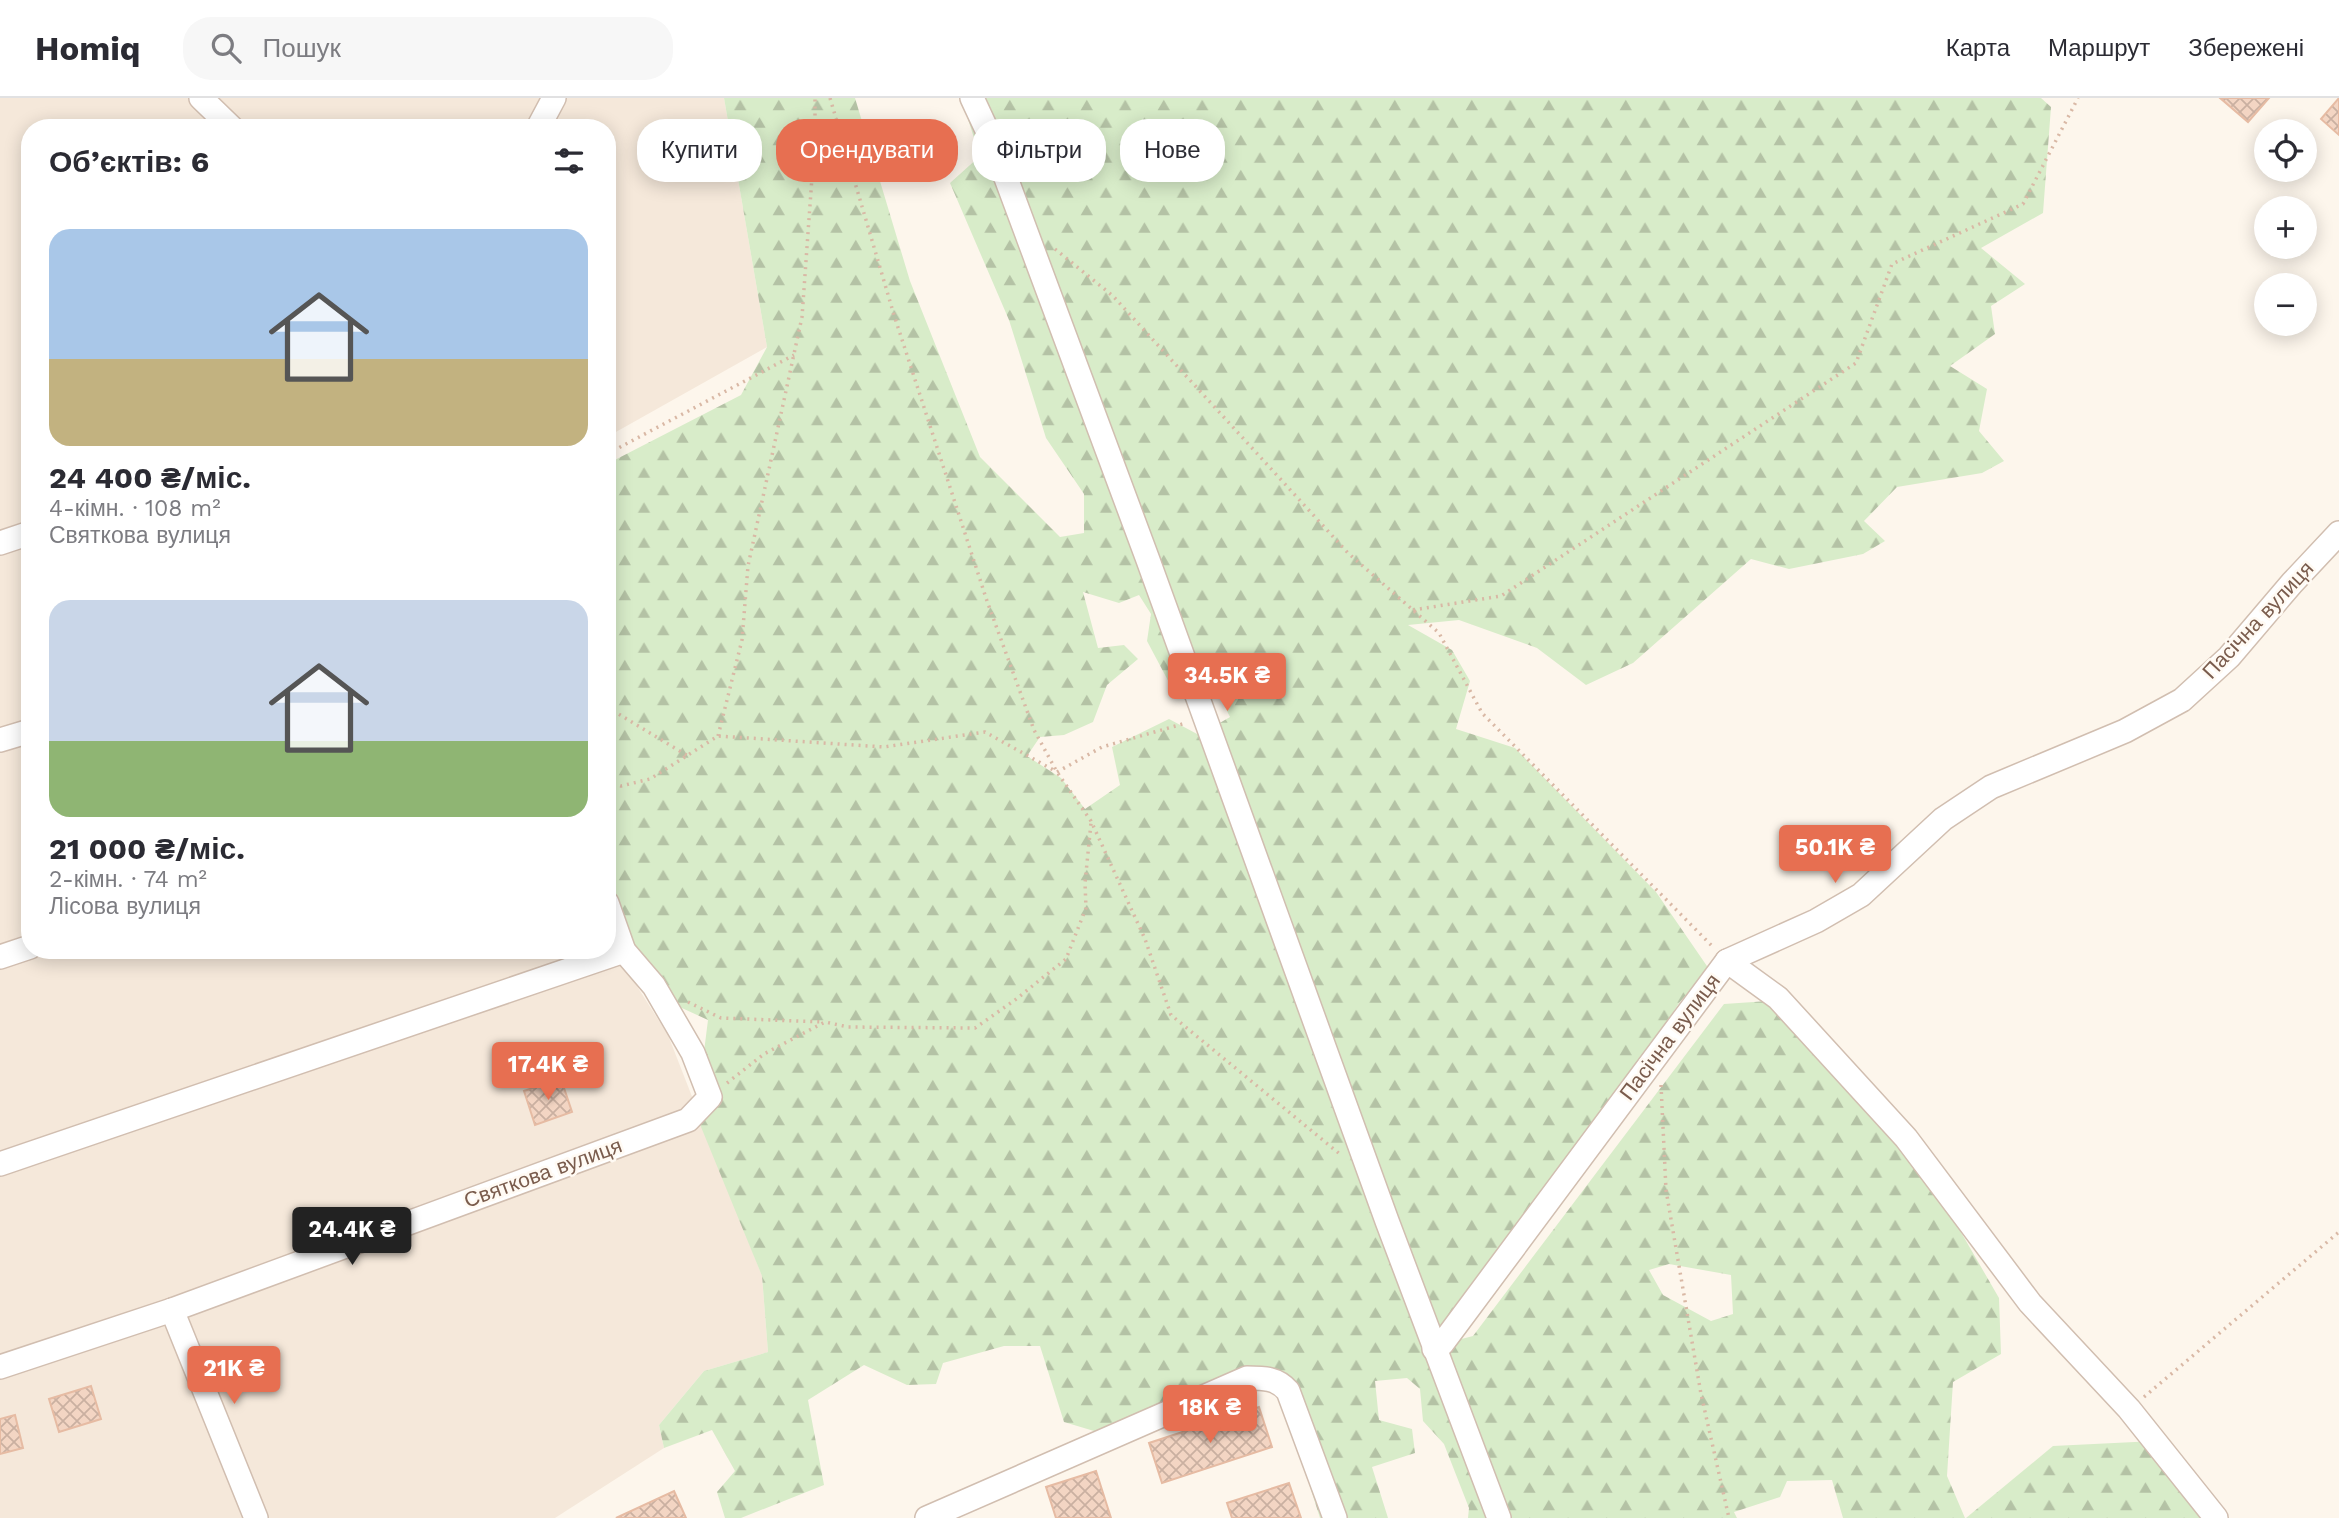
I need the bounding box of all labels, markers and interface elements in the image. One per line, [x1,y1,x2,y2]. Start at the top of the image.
search box [183,17,673,80]
text: Homiq [35,29,141,68]
icon: search [207,29,245,67]
text: Пошук [263,33,341,63]
text: Карта [1946,34,2010,62]
text: Маршрут [2048,34,2150,62]
text: Збережені [2188,34,2304,62]
chip: Купити [637,119,762,182]
chip: Орендувати [776,119,958,182]
chip: Фільтри [972,119,1106,182]
chip: Нове [1120,119,1225,182]
map controls [2254,119,2317,336]
button: locate [2254,119,2317,182]
icon: filters [550,142,588,180]
text: Об’єктів: 6 [49,144,209,179]
button: + [2254,196,2317,259]
button: − [2254,273,2317,336]
icon: home [256,274,382,400]
text: 24 400 ₴/міс. [49,460,251,495]
text: 4-кімн. · 108 m² [49,495,221,522]
text: Святкова вулиця [49,522,231,549]
street label: Пасічна вулиця [2197,556,2318,684]
icon: home [256,645,382,771]
pin: 34.5K ₴ [1162,654,1292,713]
text: 34.5K ₴ [1184,662,1270,689]
pin: 50.1K ₴ [1770,826,1900,885]
text: 21 000 ₴/міс. [49,831,245,866]
text: 50.1K ₴ [1795,834,1875,861]
text: 2-кімн. · 74 m² [49,866,207,893]
text: Лісова вулиця [49,893,201,920]
street label: Пасічна вулиця [1614,969,1725,1105]
pin: 17.4K ₴ [483,1042,613,1102]
text: 17.4K ₴ [508,1051,588,1078]
street label: Святкова вулиця [461,1132,625,1213]
pin: 24.4K ₴ [287,1208,417,1267]
text: 24.4K ₴ [308,1216,396,1243]
pin: 21K ₴ [185,1346,283,1406]
text: 21K ₴ [203,1355,265,1382]
pin: 18K ₴ [1161,1386,1259,1445]
text: 18K ₴ [1179,1394,1241,1421]

